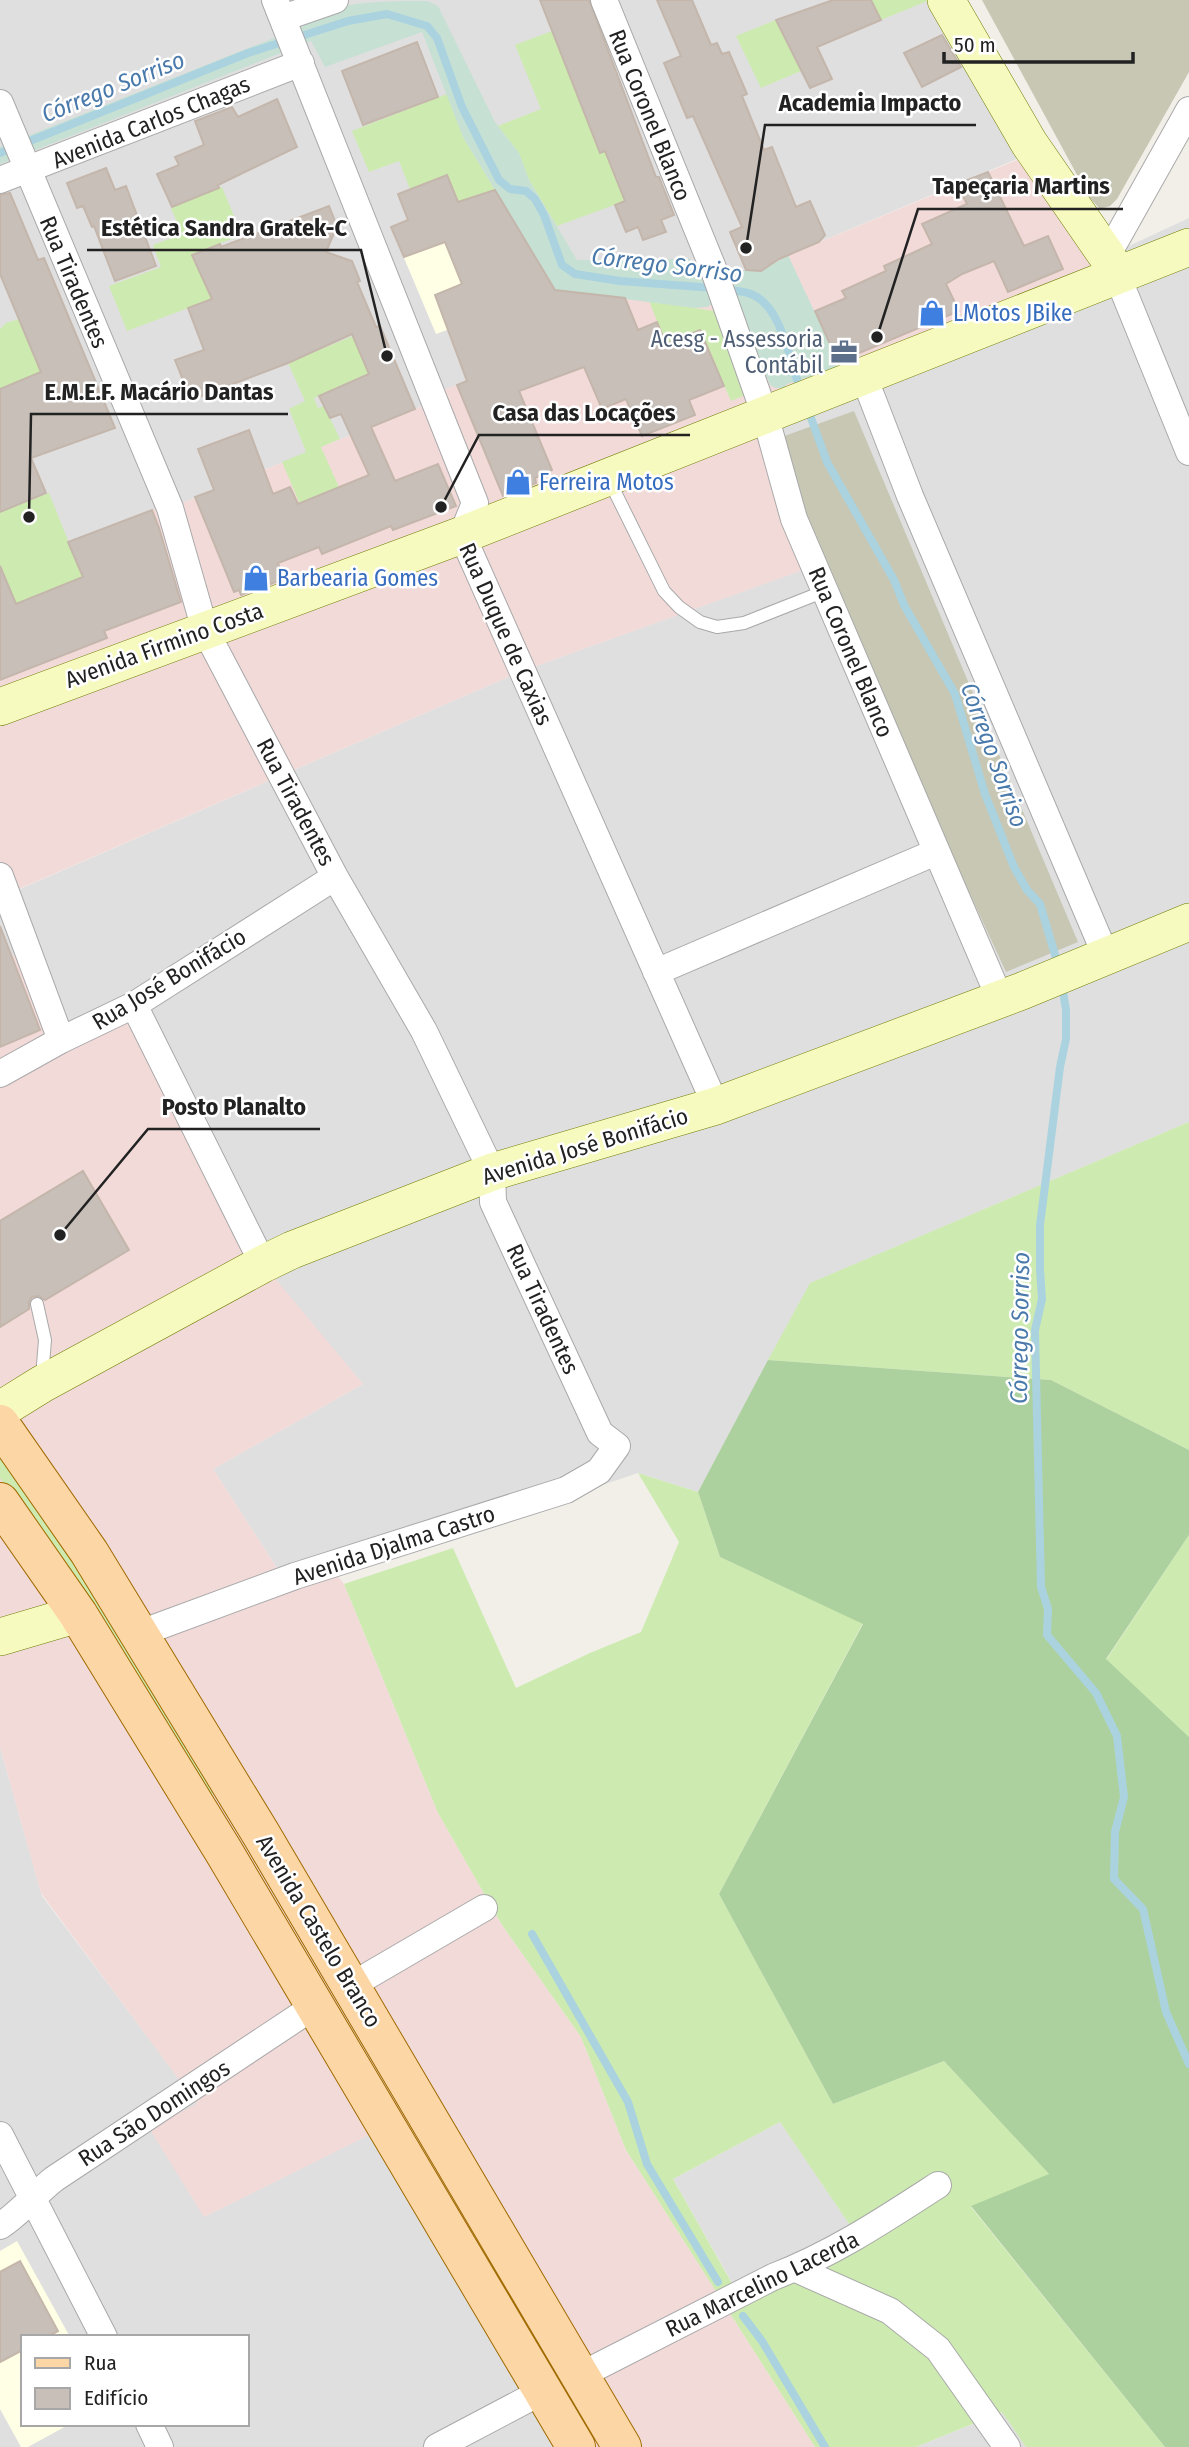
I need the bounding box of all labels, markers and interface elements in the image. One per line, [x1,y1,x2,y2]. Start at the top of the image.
scale bar [944,21,1133,65]
street label: Rua Coronel Blanco [603,25,697,205]
text: 50 m [954,32,996,58]
water label: Córrego Sorriso [37,46,189,128]
street label: Avenida Carlos Chagas [48,70,254,174]
callout: Academia Impacto [765,80,976,125]
text: Academia Impacto [778,89,962,117]
callout: Tapeçaria Martins [918,164,1123,209]
text: Tapeçaria Martins [932,172,1110,200]
callout: Estética Sandra Gratek-C [87,205,361,250]
street label: Rua Tiradentes [34,212,114,352]
text: Estética Sandra Gratek-C [101,214,347,242]
water label: Córrego Sorriso [590,242,744,288]
shop icon: LMotos JBike [917,298,947,328]
place label: LMotos JBike [953,299,1072,327]
place label: Acesg - Assessoria Contábil [651,325,823,379]
office icon: Acesg - Assessoria Contábil [829,337,859,367]
callout: E.M.E.F. Macário Dantas [31,369,288,414]
text: E.M.E.F. Macário Dantas [45,378,274,406]
callout: Casa das Locações [479,390,690,435]
text: Casa das Locações [493,399,676,427]
shop icon: Ferreira Motos [503,467,533,497]
place label: Ferreira Motos [539,468,674,496]
street label: Rua Duque de Caxias [453,539,559,730]
shop icon: Barbearia Gomes [241,563,271,593]
street label: Rua Coronel Blanco [802,563,900,741]
place label: Barbearia Gomes [277,564,438,592]
street label: Avenida Firmino Costa [61,596,267,694]
water label: Córrego Sorriso [955,679,1033,831]
street label: Rua Tiradentes [251,733,341,871]
street label: Rua José Bonifácio [87,922,251,1036]
callout: Posto Planalto [148,1084,320,1129]
text: Posto Planalto [162,1093,306,1121]
street label: Avenida José Bonifácio [479,1101,691,1191]
street label: Rua Tiradentes [501,1239,585,1379]
water label: Córrego Sorriso [1005,1252,1035,1404]
street label: Avenida Djalma Castro [290,1499,498,1591]
street label: Avenida Castelo Branco [250,1830,388,2032]
street label: Rua São Domingos [73,2054,235,2172]
street label: Rua Marcelino Lacerda [661,2225,863,2343]
legend [21,2335,248,2426]
text: Rua [84,2350,117,2376]
text: Edifício [84,2385,148,2411]

